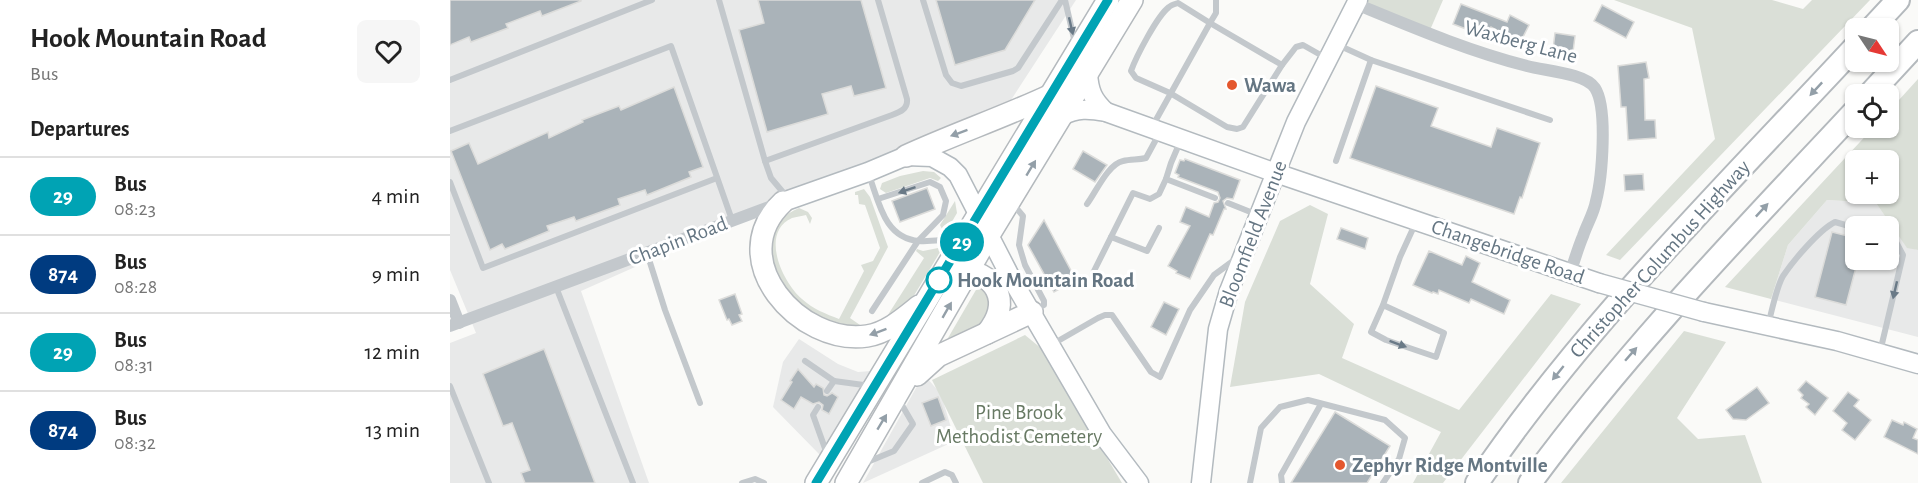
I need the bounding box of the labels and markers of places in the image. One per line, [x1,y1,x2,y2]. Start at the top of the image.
place label: Wawa [1244,75,1296,96]
marker: Wawa [1225,78,1239,92]
marker: Hook Mountain Road [926,267,952,293]
place label: Hook Mountain Road [957,270,1134,291]
place label: Zephyr Ridge Montville [1352,455,1548,476]
marker: Zephyr Ridge Montville [1333,458,1347,472]

